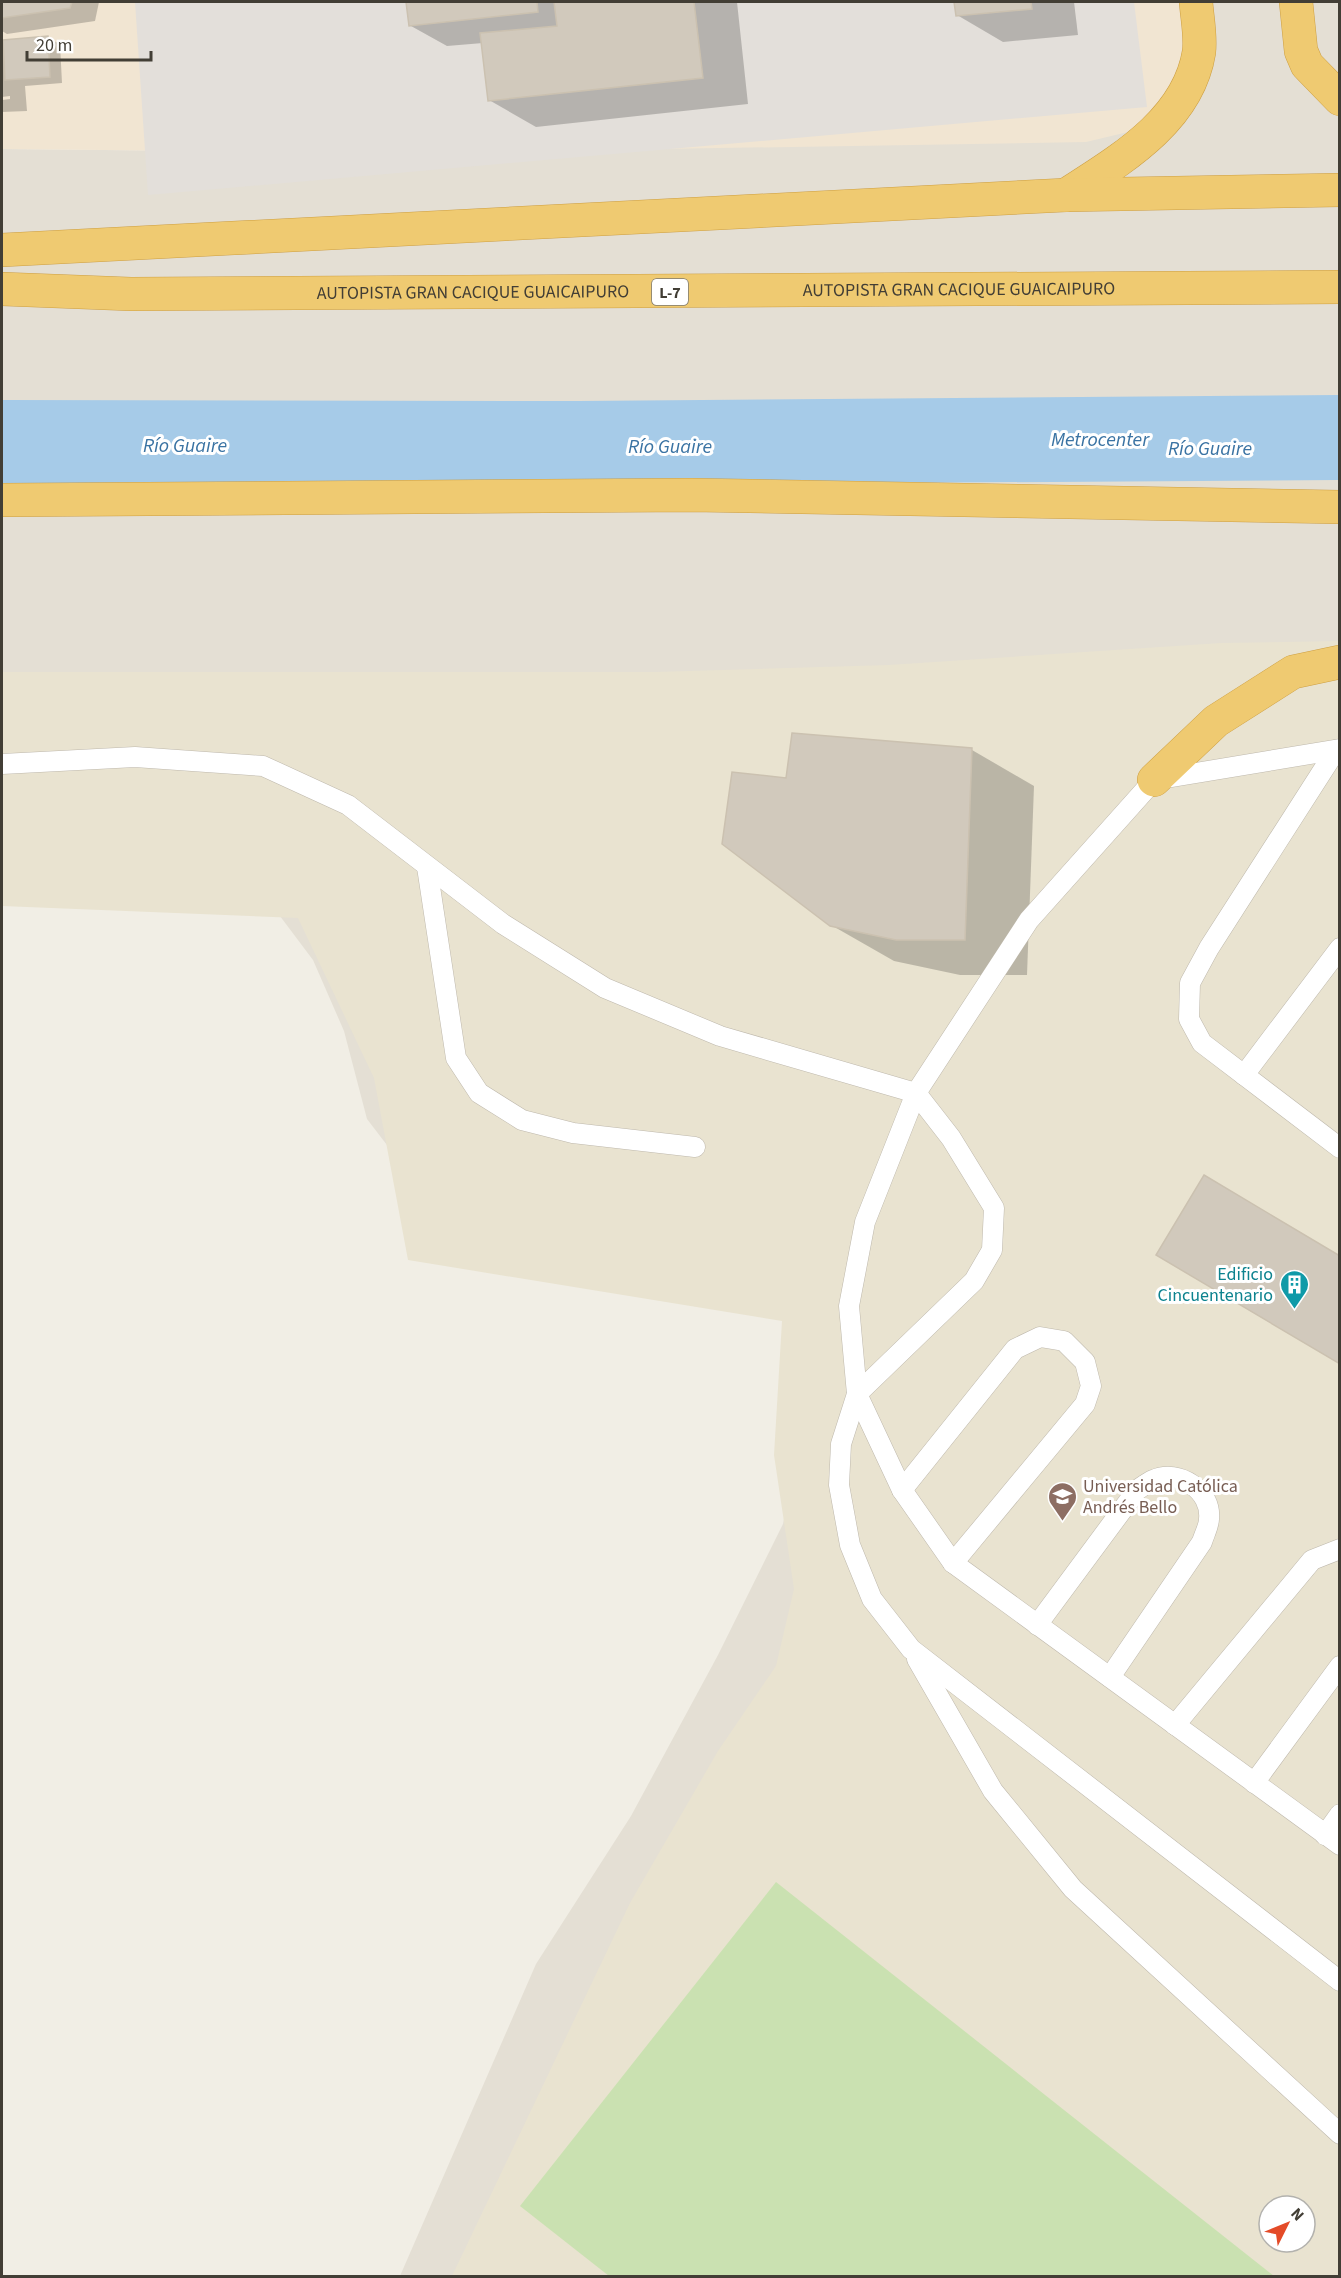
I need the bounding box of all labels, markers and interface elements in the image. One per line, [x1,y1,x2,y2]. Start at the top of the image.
scale bar [27,24,152,62]
text: 20 m [36,33,72,58]
street label: AUTOPISTA GRAN CACIQUE GUAICAIPURO [803,276,1115,303]
street label: AUTOPISTA GRAN CACIQUE GUAICAIPURO [317,279,629,306]
road number: L-7 [652,279,688,305]
water label: Metrocenter [1051,426,1150,454]
water label: Río Guaire [143,432,227,460]
water label: Río Guaire [628,433,712,461]
water label: Río Guaire [1168,435,1252,463]
place label: Edificio Cincuentenario [1158,1262,1273,1308]
building icon: Edificio Cincuentenario [1278,1268,1310,1310]
place label: Universidad Católica Andrés Bello [1083,1474,1238,1520]
school or university icon: Universidad Católica Andrés Bello [1046,1480,1078,1522]
north arrow [1257,2194,1317,2254]
text: N [1286,2203,1309,2226]

